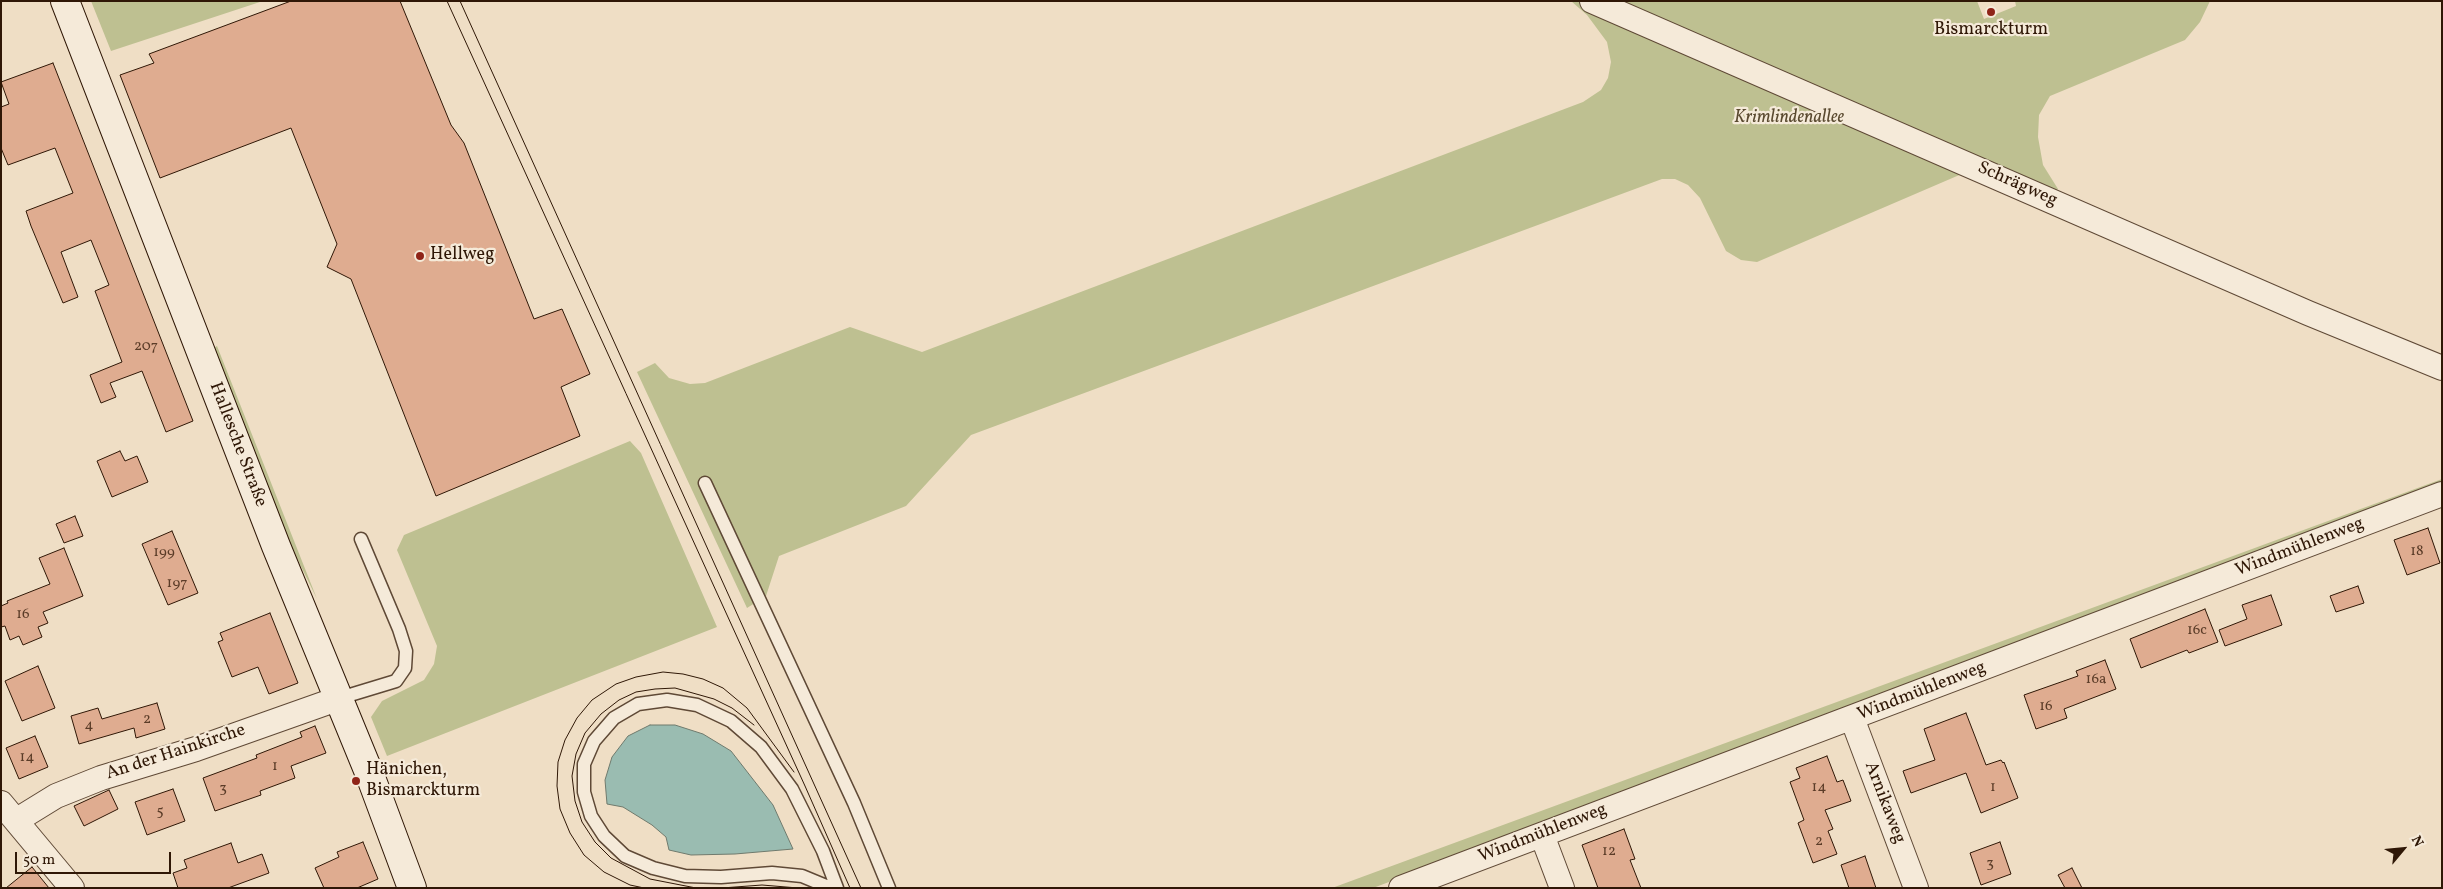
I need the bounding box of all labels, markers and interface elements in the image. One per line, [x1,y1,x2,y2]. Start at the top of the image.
marker: Bismarckturm [1985,6,1997,18]
place label: Bismarckturm [1934,20,2048,42]
park label: Krimlindenallee [1734,108,1844,130]
street label: Schrägweg [1974,158,2060,212]
place label: Hellweg [430,245,494,267]
marker: Hellweg [414,250,426,262]
house number: 207 [134,338,158,356]
street label: Hallesche Straße [203,379,271,511]
street label: Windmühlenweg [2233,514,2367,582]
house number: 18 [2410,543,2424,561]
house number: 199 [153,544,175,562]
house number: 197 [167,575,187,593]
house number: 16 [16,606,30,624]
house number: 16c [2187,622,2207,640]
street label: Windmühlenweg [1855,658,1989,726]
house number: 16a [2086,671,2106,689]
house number: 16 [2039,698,2053,716]
house number: 2 [143,711,151,729]
house number: 4 [85,717,93,735]
street label: An der Hainkirche [104,720,248,786]
house number: 14 [20,749,34,767]
house number: 1 [272,758,278,776]
street label: Arnikaweg [1858,759,1910,847]
place label: Hänichen, Bismarckturm [366,760,480,802]
marker: Hänichen, Bismarckturm [350,775,362,787]
house number: 14 [1812,779,1826,797]
house number: 1 [1990,779,1996,797]
house number: 3 [219,780,227,798]
street label: Windmühlenweg [1476,800,1610,868]
house number: 5 [156,803,164,821]
north arrow [2378,824,2428,874]
house number: 2 [1815,833,1823,851]
text: N [2406,833,2427,851]
scale bar [18,842,174,874]
house number: 12 [1602,843,1616,861]
text: 50 m [23,850,55,871]
house number: 3 [1986,855,1994,873]

